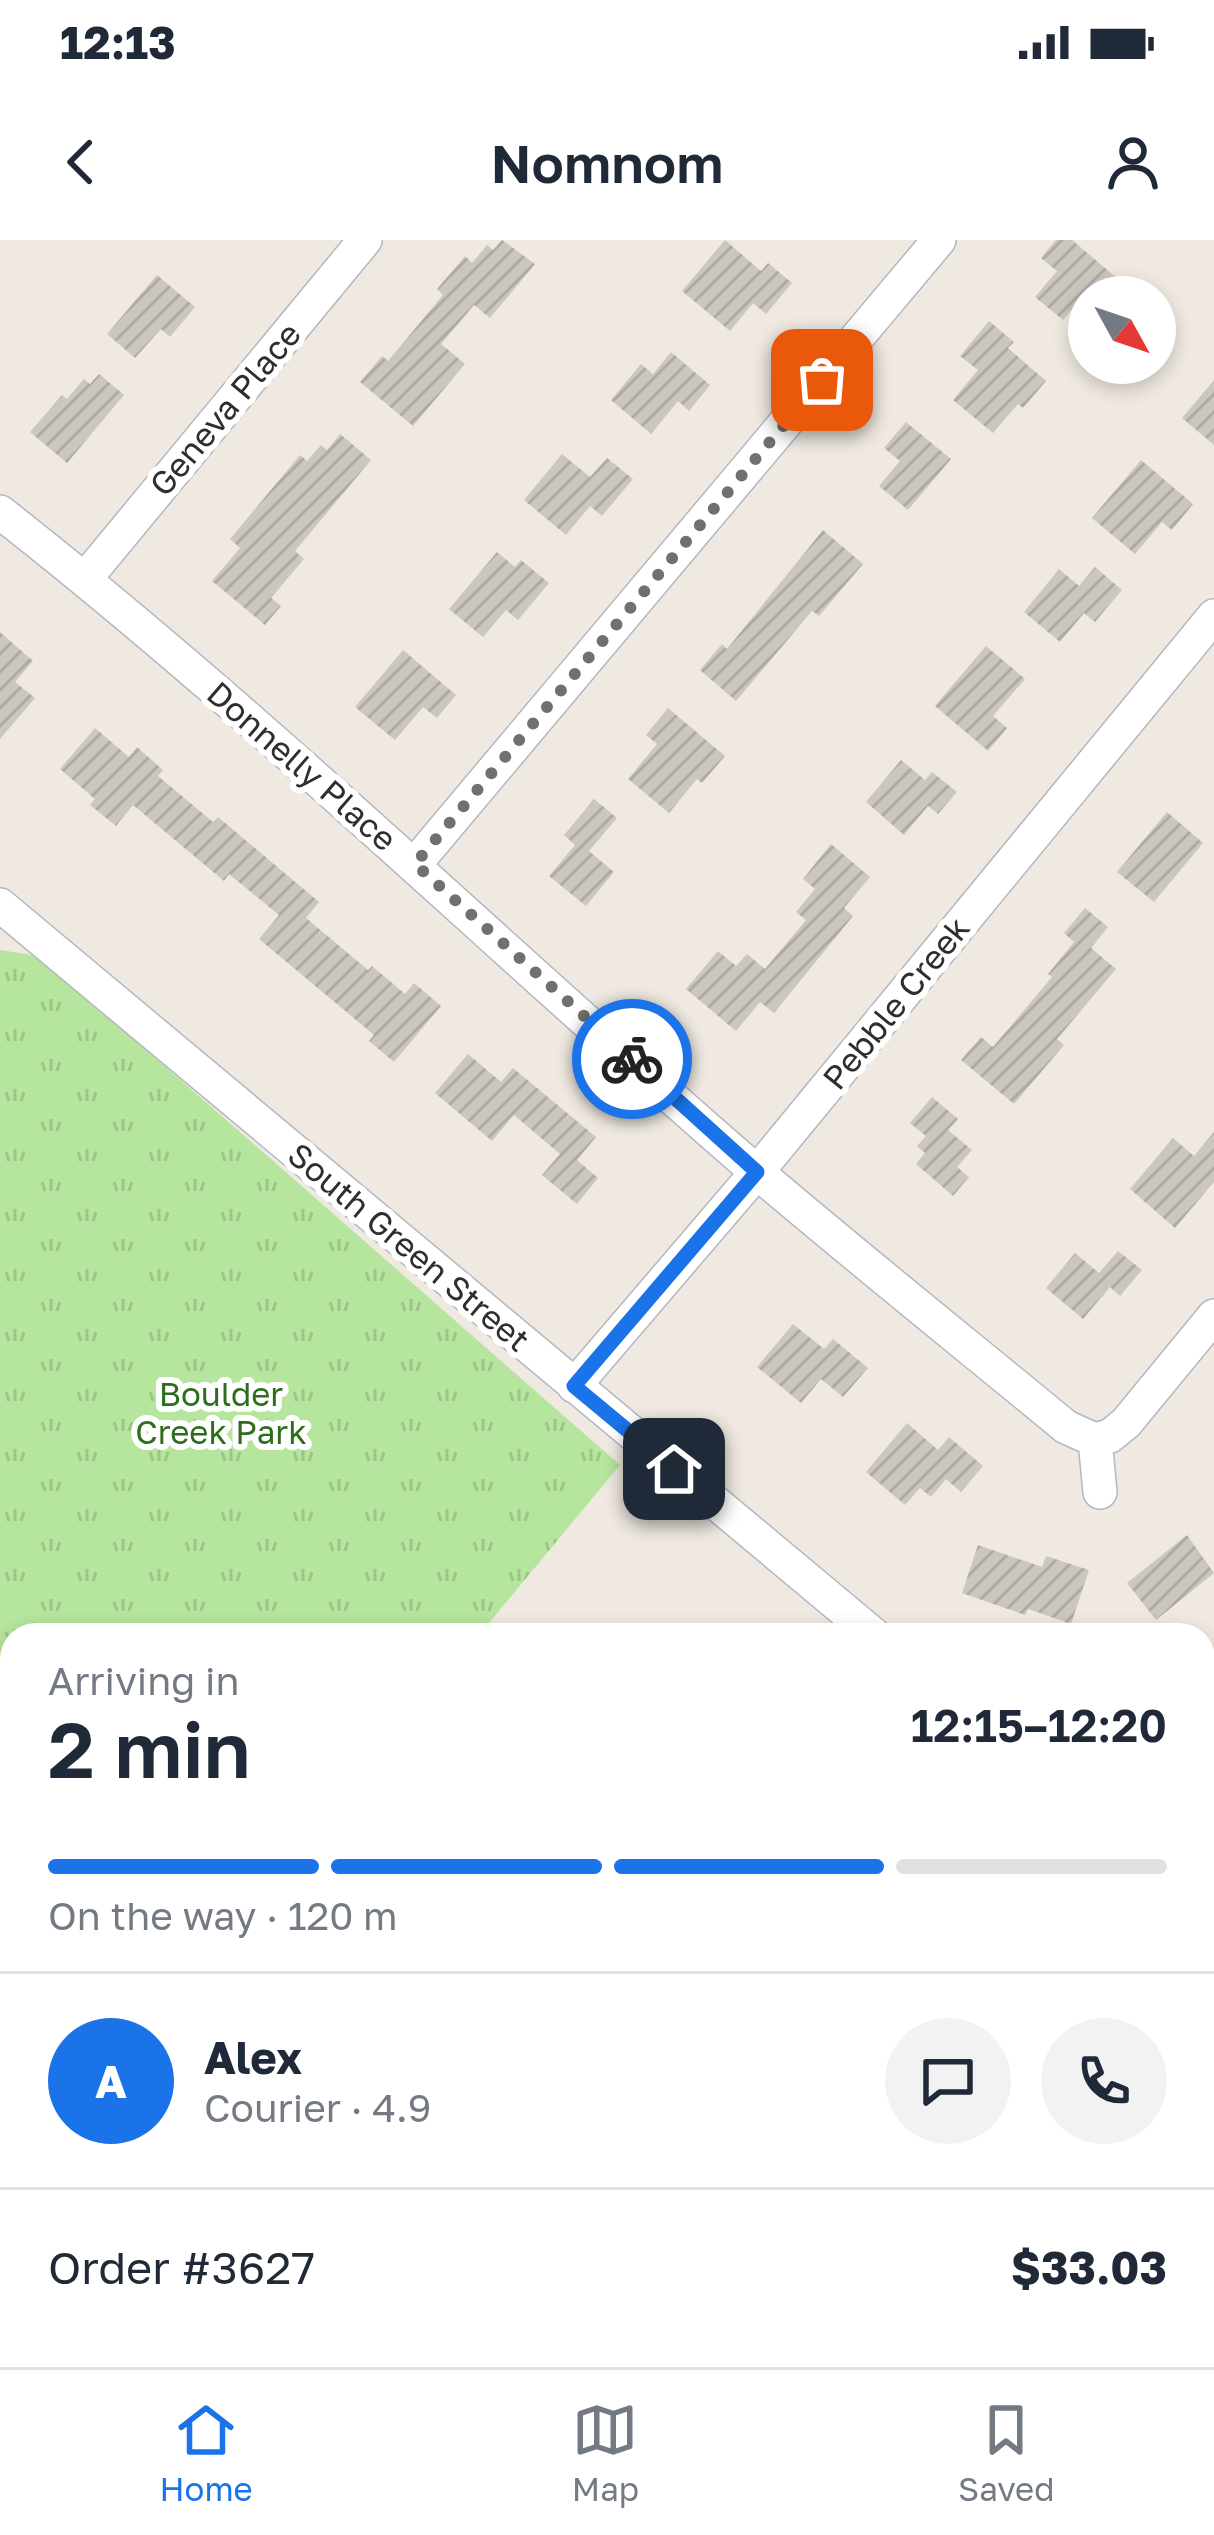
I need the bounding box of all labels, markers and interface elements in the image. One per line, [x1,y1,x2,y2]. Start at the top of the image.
text: 12:13 [60,15,176,69]
icon: back [48,129,114,195]
icon: person [1100,129,1166,195]
text: Nomnom [490,130,724,195]
north arrow [1068,276,1176,384]
map controls [1068,276,1176,384]
street label: Geneva Place [141,314,308,503]
pin [771,329,873,431]
icon: bag [789,347,855,413]
street label: Donnelly Place [200,673,405,858]
street label: Pebble Creek [814,909,977,1097]
courier [572,999,692,1119]
icon: bike [599,1026,665,1092]
street label: South Green Street [281,1134,538,1359]
park label: Boulder Creek Park [135,1374,307,1451]
pin [623,1418,725,1520]
icon: home [641,1436,707,1502]
text: Arriving in [48,1657,239,1704]
text: 12:15–12:20 [911,1698,1167,1752]
text: 2 min [48,1702,251,1795]
text: On the way · 120 m [48,1892,398,1939]
button: chat [885,2018,1011,2144]
button: phone [1041,2018,1167,2144]
text: Alex [204,2030,302,2084]
text: A [95,2054,127,2108]
text: Courier · 4.9 [204,2084,431,2131]
text: Order #3627 [48,2240,315,2294]
text: $33.03 [1011,2240,1167,2294]
tab: Home [160,2397,253,2508]
tab: Map [572,2397,639,2508]
tab: Saved [958,2397,1054,2508]

